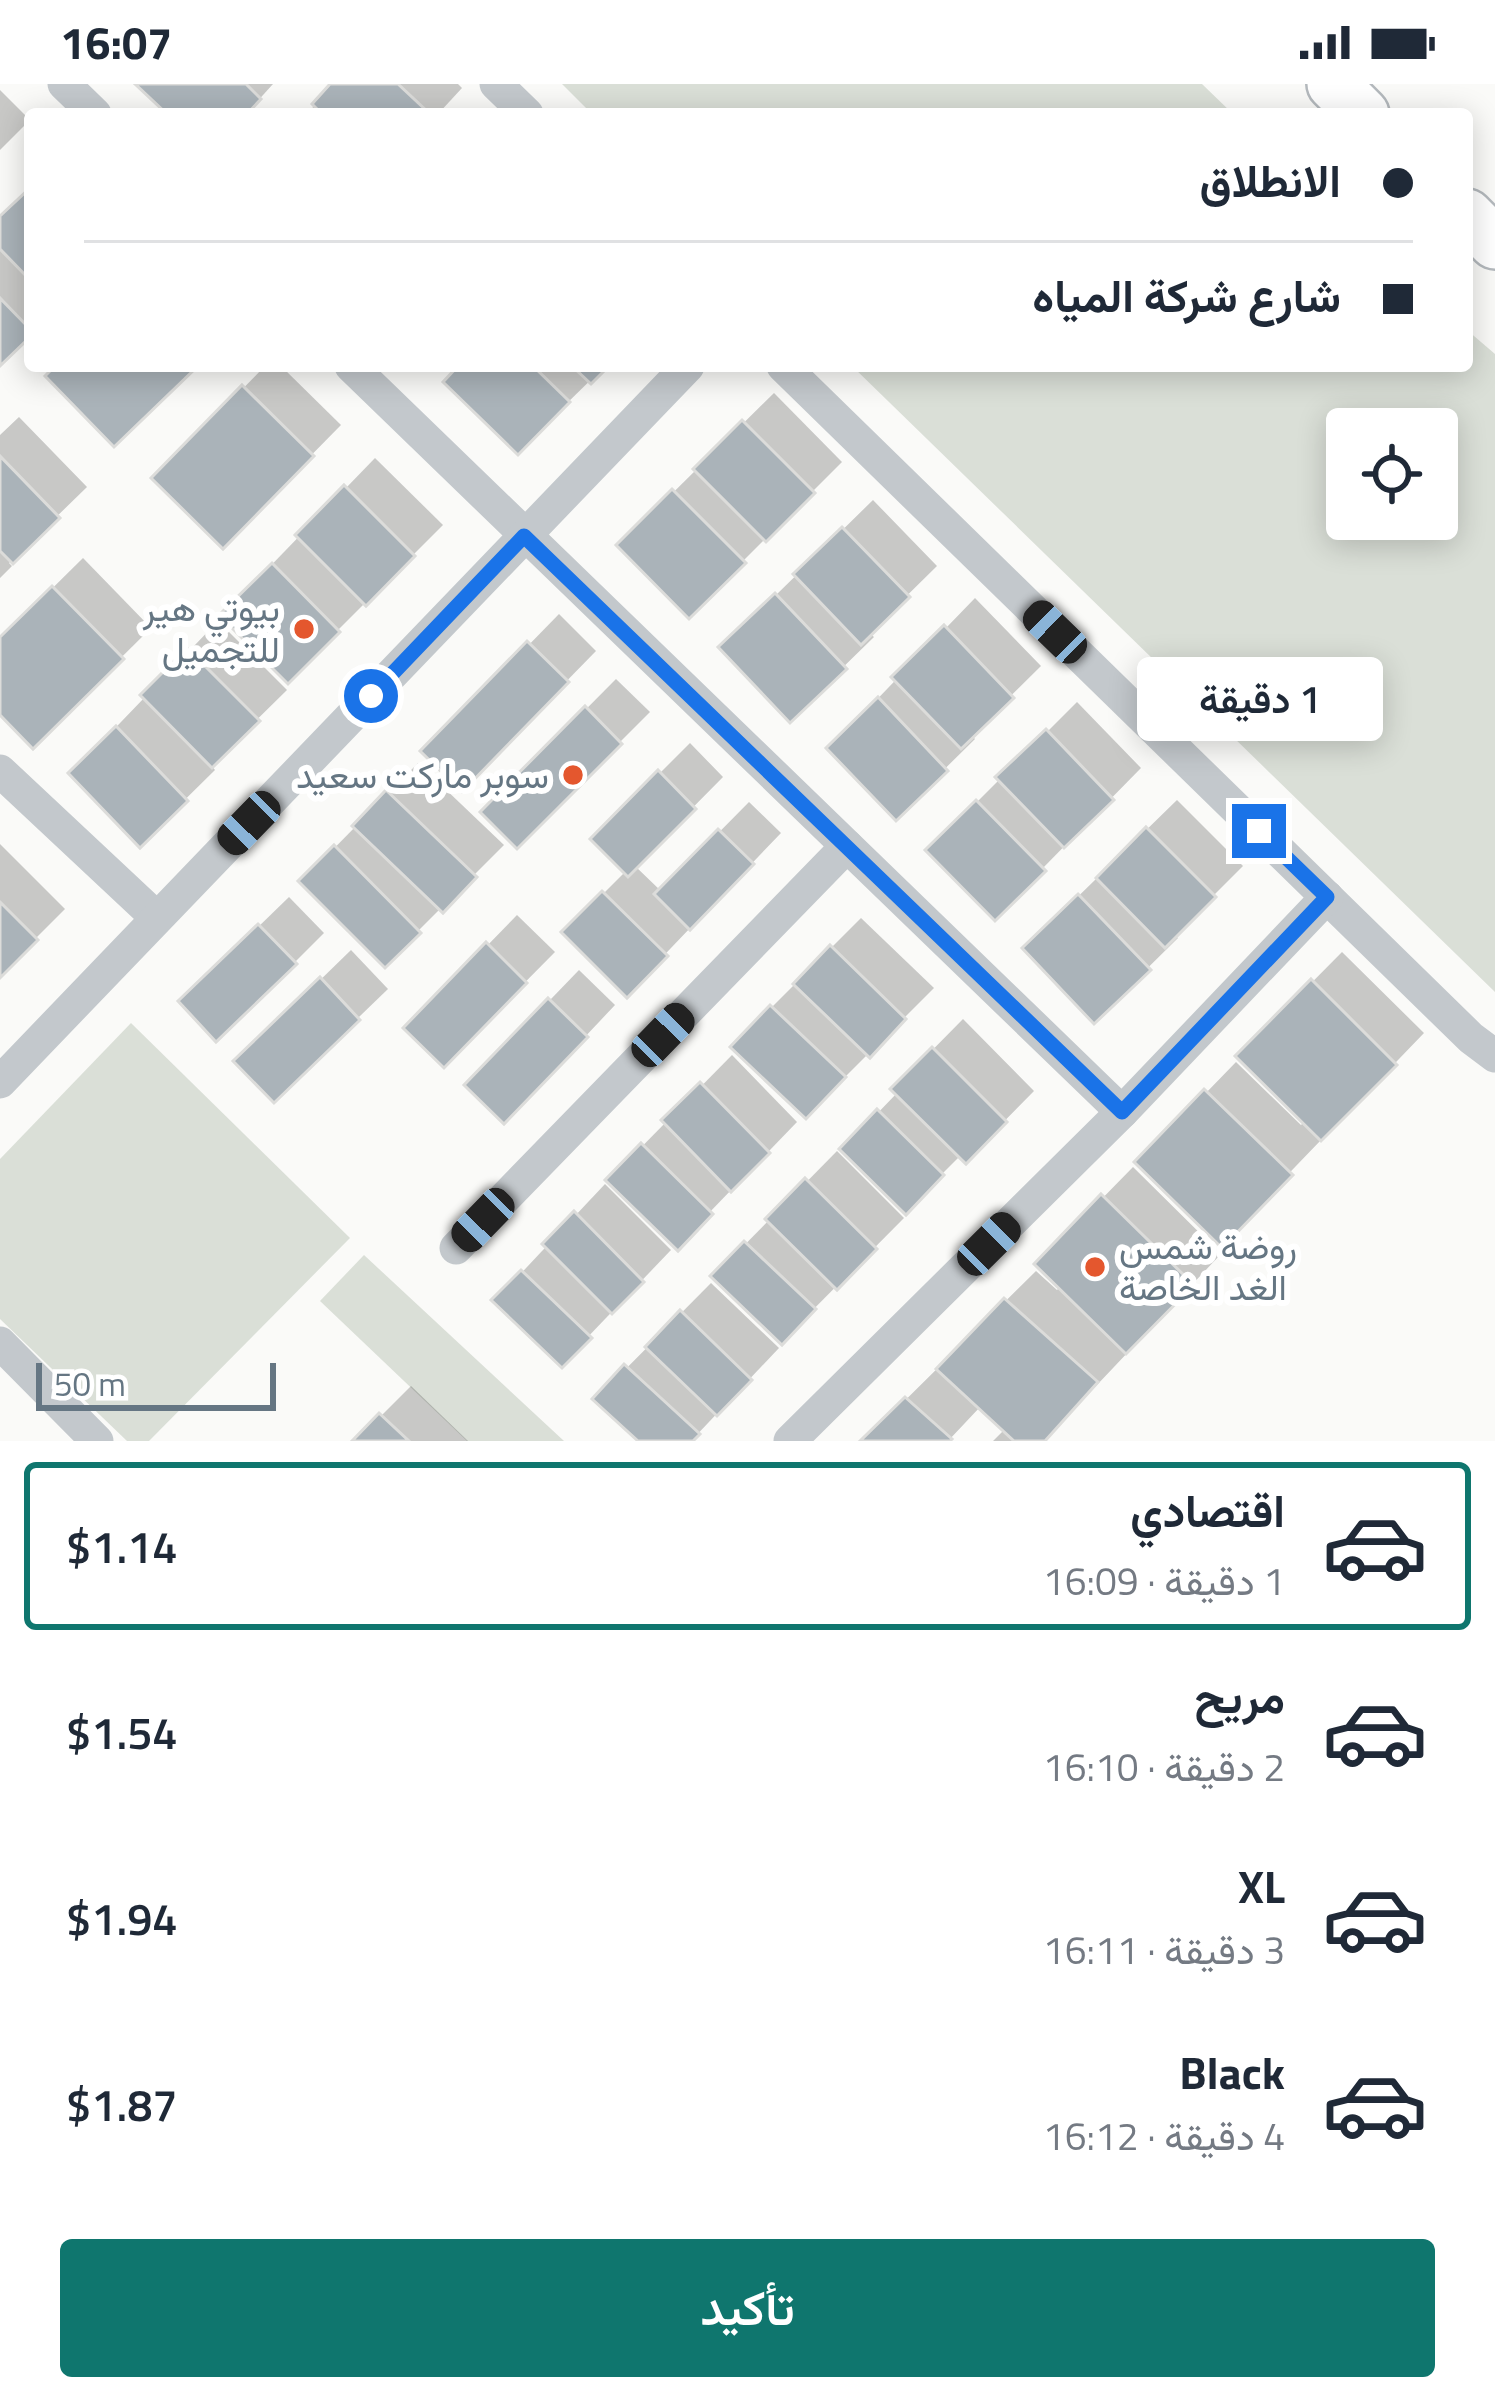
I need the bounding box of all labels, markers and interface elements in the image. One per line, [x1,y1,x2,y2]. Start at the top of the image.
text: 16:07 [60,8,172,76]
text: الانطلاق [1200,146,1341,214]
text: شارع شركة المياه [1032,261,1341,329]
map controls [1326,408,1458,540]
button: locate [1326,408,1458,540]
place label: بيوتي هير للتجميل [142,580,280,676]
car [1017,594,1093,670]
marker: بيوتي هير للتجميل [291,616,317,642]
callout: 1 دقيقة [1136,657,1382,741]
route start [344,669,398,723]
text: 1 دقيقة [1199,669,1321,728]
place label: سوبر ماركت سعيد [296,747,549,802]
marker: سوبر ماركت سعيد [560,762,586,788]
car [211,785,287,861]
route end [1232,804,1286,858]
car [625,997,701,1073]
car [445,1182,521,1258]
car [951,1206,1027,1282]
place label: روضة شمس الغد الخاصة [1119,1218,1297,1314]
marker: روضة شمس الغد الخاصة [1082,1254,1108,1280]
scale bar [36,1357,276,1410]
text: 50 m [54,1359,126,1409]
text: اقتصادي [1130,1476,1285,1544]
icon: car [1321,1492,1429,1600]
text: $1.14 [66,1512,178,1580]
text: 1 دقيقة · 16:09 [1043,1551,1285,1610]
text: مريح [1194,1662,1285,1730]
icon: car [1321,1678,1429,1786]
text: $1.54 [66,1698,178,1766]
text: 2 دقيقة · 16:10 [1043,1737,1285,1796]
text: XL [1238,1852,1285,1920]
icon: car [1321,1864,1429,1972]
text: $1.94 [66,1884,178,1952]
text: 3 دقيقة · 16:11 [1043,1920,1285,1979]
text: Black [1179,2038,1285,2106]
icon: car [1321,2050,1429,2158]
text: $1.87 [66,2070,178,2138]
text: 4 دقيقة · 16:12 [1043,2106,1285,2165]
button: تأكيد [60,2239,1435,2377]

